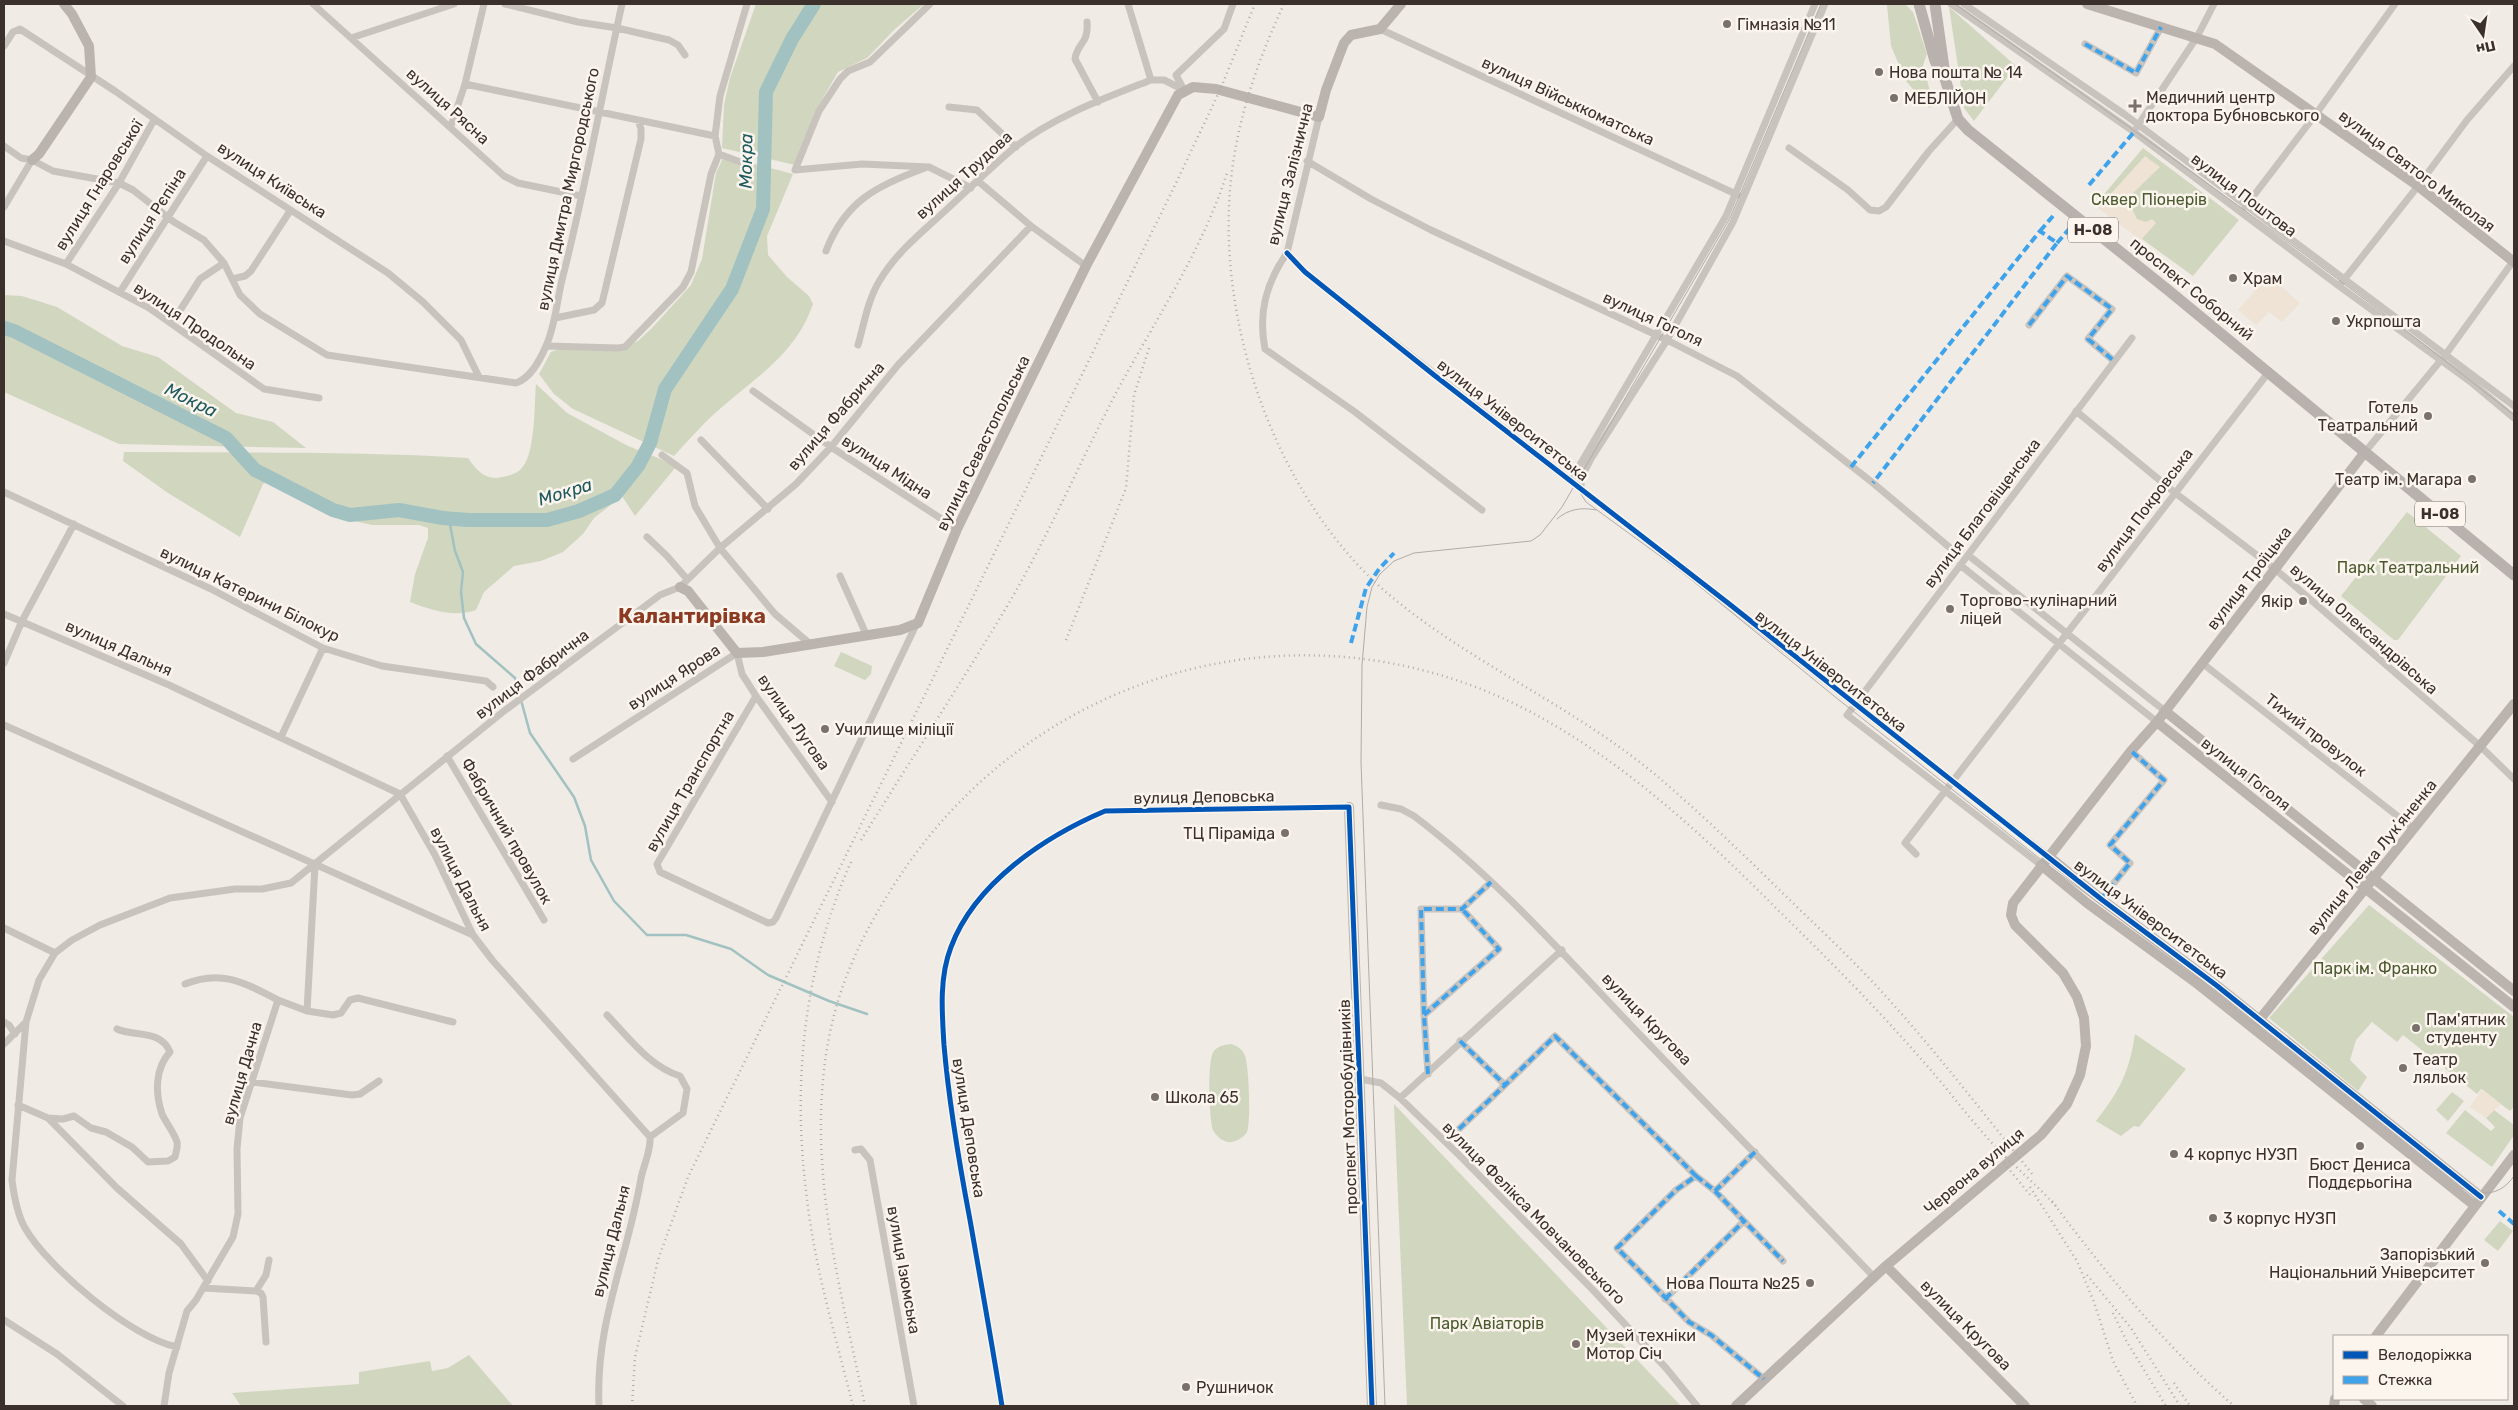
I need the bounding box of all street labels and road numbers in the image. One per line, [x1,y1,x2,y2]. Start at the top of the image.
street label: вулиця Військкоматська [1479,53,1657,149]
street label: вулиця Рясна [403,64,493,148]
street label: вулиця Дмитра Миргородського [533,66,603,312]
street label: вулиця Залізнична [1263,101,1317,247]
street label: вулиця Святого Миколая [2335,106,2499,236]
street label: вулиця Гнаровської [51,115,147,254]
street label: вулиця Трудова [912,127,1016,223]
street label: вулиця Київська [214,138,330,222]
street label: вулиця Поштова [2187,149,2301,241]
street label: вулиця Рєпіна [114,165,190,267]
road number: Н-08 [2068,218,2118,242]
street label: проспект Соборний [2126,233,2258,345]
street label: вулиця Продольна [130,278,260,374]
street label: вулиця Гоголя [1600,288,1706,350]
street label: вулиця Севастопольська [932,352,1034,534]
street label: вулиця Університетська [1434,355,1592,485]
street label: вулиця Фабрична [784,358,888,474]
street label: вулиця Мідна [838,431,936,503]
street label: вулиця Благовіщенська [1920,435,2044,591]
street label: вулиця Покровська [2091,444,2197,576]
road number: Н-08 [2415,502,2465,526]
street label: вулиця Троїцька [2203,523,2295,633]
street label: вулиця Катерини Білокур [157,542,343,646]
street label: вулиця Олександрівська [2286,560,2442,698]
street label: вулиця Університетська [1752,606,1910,736]
street label: вулиця Дальня [63,616,175,680]
street label: вулиця Фабрична [471,625,593,723]
street label: вулиця Ярова [624,640,724,714]
street label: вулиця Лугова [754,670,834,774]
street label: Тихий провулок [2261,689,2371,781]
street label: вулиця Транспортна [642,707,738,855]
street label: вулиця Гоголя [2198,733,2294,815]
street label: Фабричний провулок [457,755,557,908]
street label: вулиця Левка Лукʼяненка [2303,775,2441,939]
street label: вулиця Деповська [1133,786,1275,808]
street label: вулиця Дальня [426,824,496,934]
street label: вулиця Університетська [2071,855,2231,983]
street label: вулиця Кругова [1598,969,1696,1069]
street label: проспект Моторобудівників [1335,999,1361,1215]
street label: вулиця Дачна [218,1019,266,1127]
street label: вулиця Деповська [949,1057,989,1199]
street label: вулиця Фелікса Мовчановського [1439,1118,1629,1308]
street label: Червона вулиця [1920,1124,2028,1218]
street label: вулиця Дальня [588,1183,634,1299]
street label: вулиця Ізюмська [883,1205,925,1335]
street label: вулиця Кругова [1917,1276,2015,1374]

